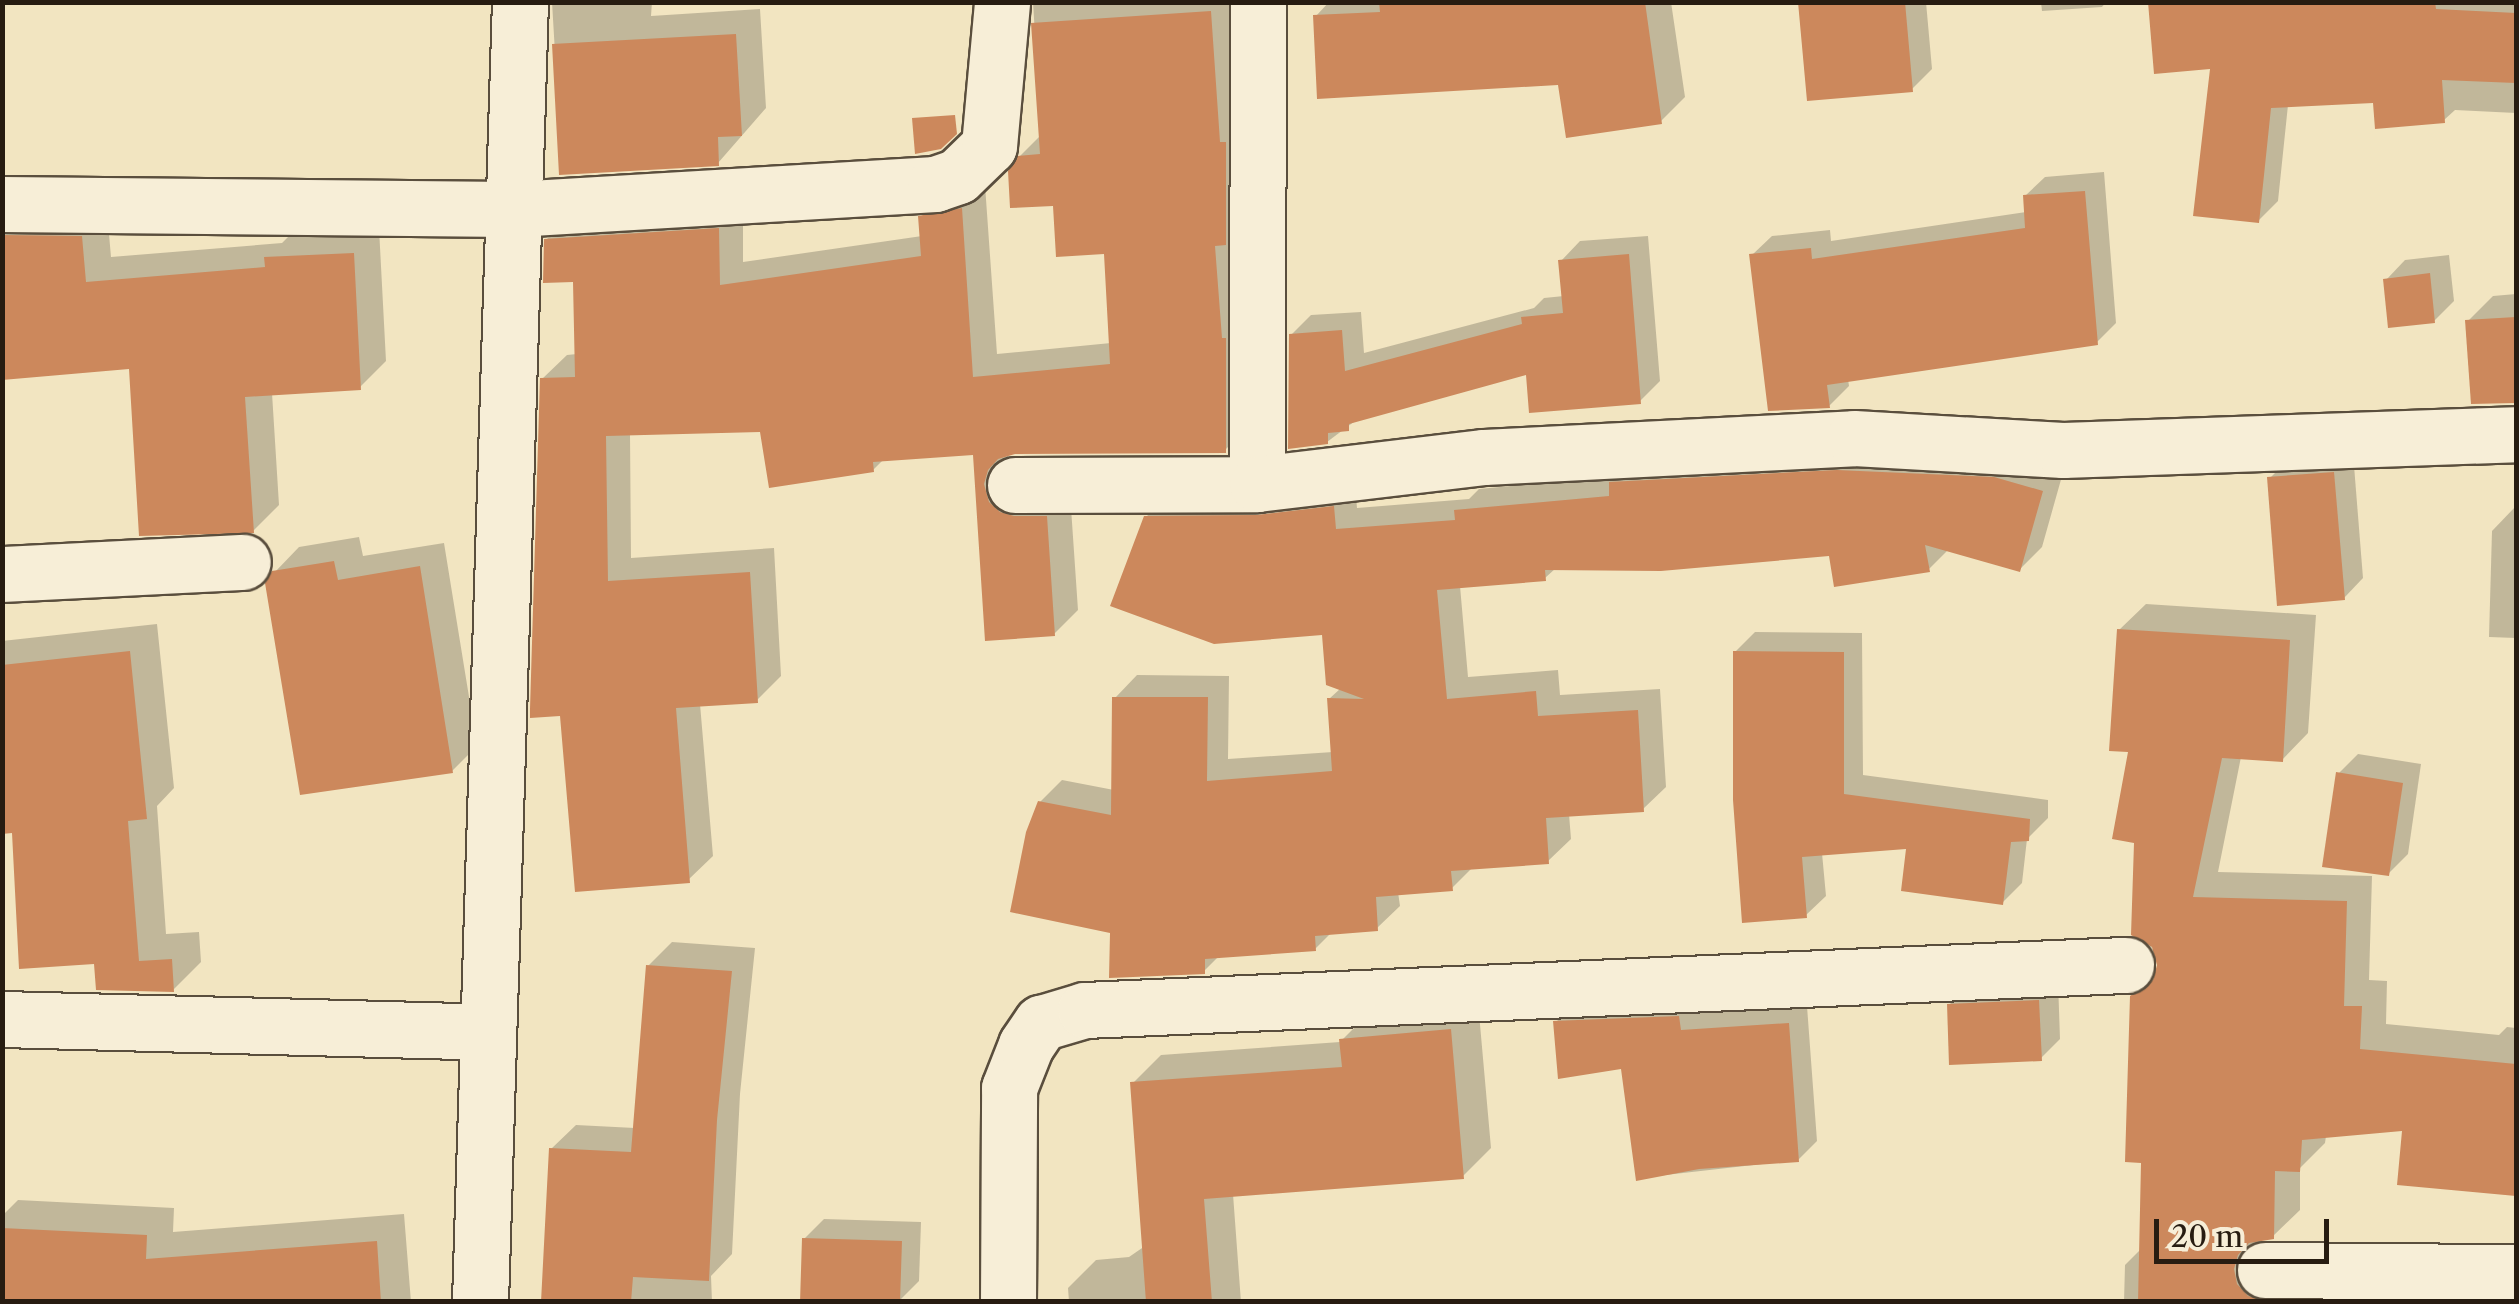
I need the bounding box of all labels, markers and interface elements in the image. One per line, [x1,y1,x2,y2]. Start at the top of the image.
scale bar [2159,1199,2334,1261]
text: 20 m [2171,1218,2243,1255]

